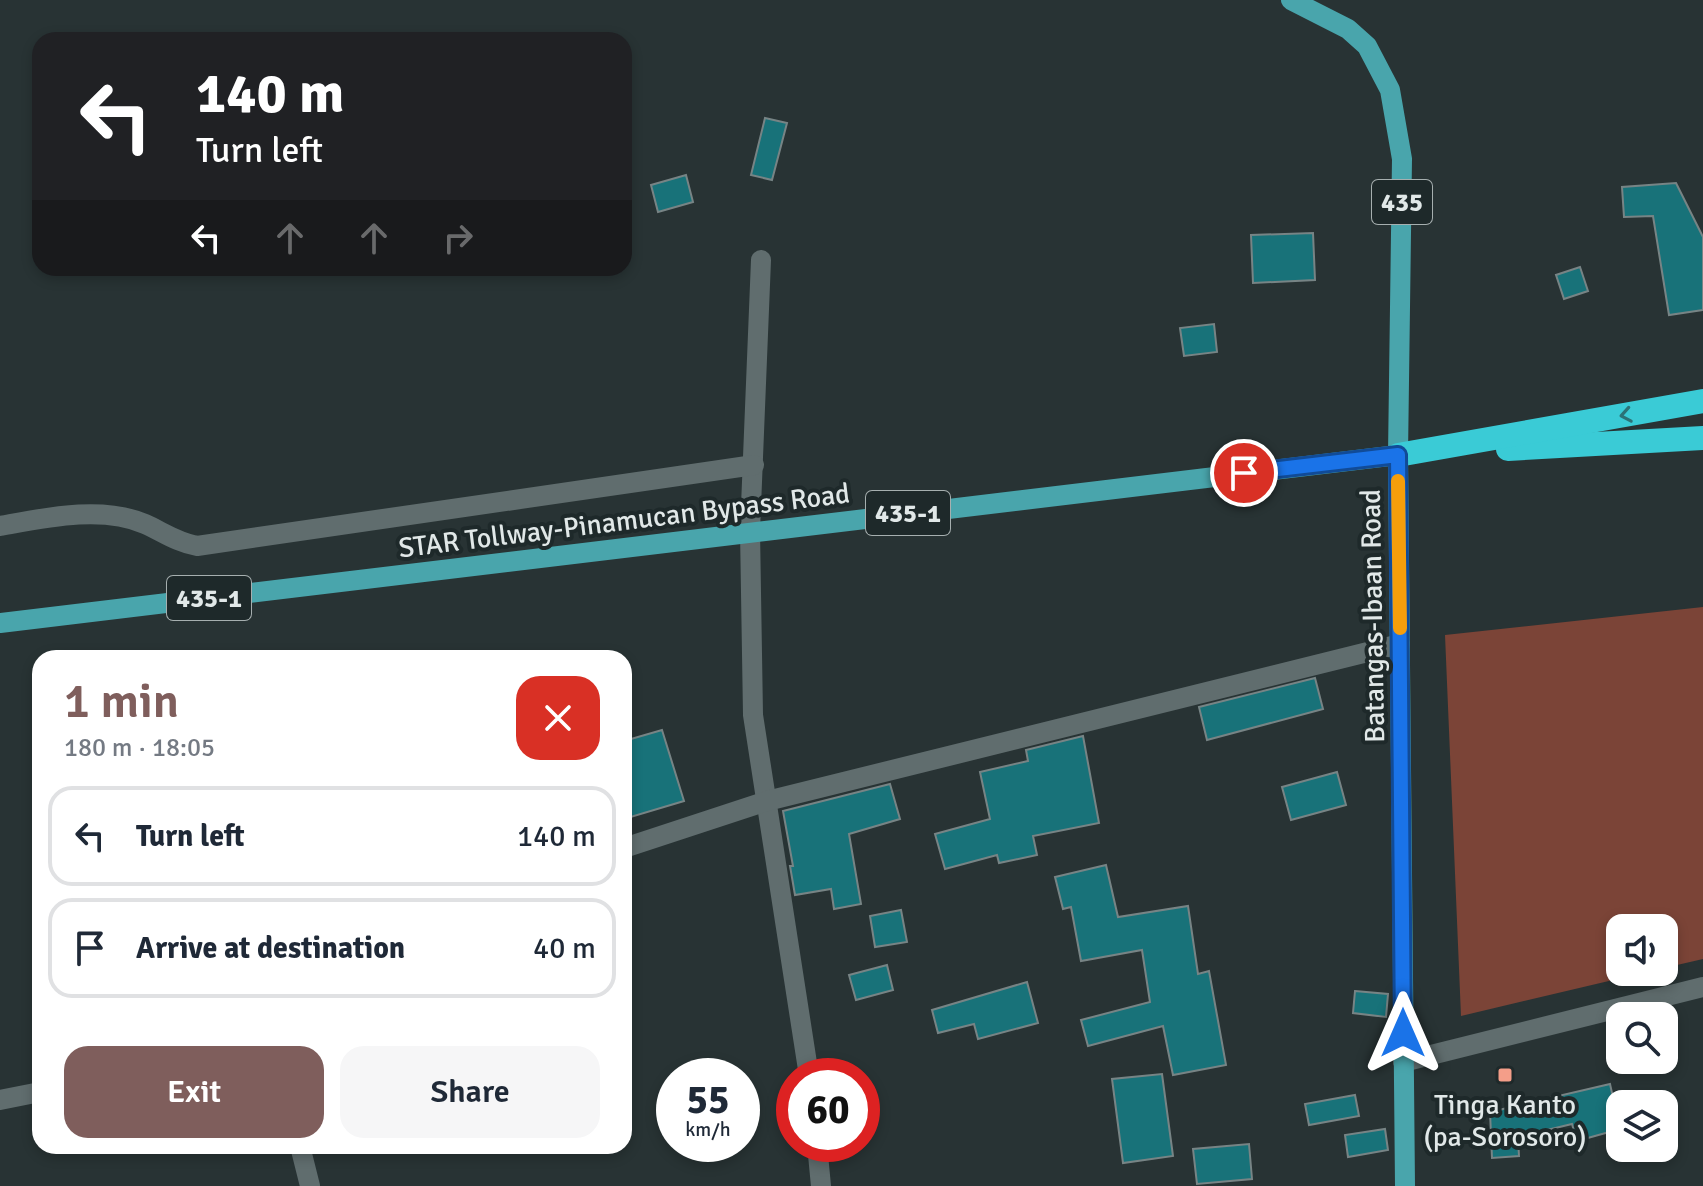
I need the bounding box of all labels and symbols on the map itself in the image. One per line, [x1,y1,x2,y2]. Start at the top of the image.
road number: 435 [1372,180,1432,224]
one-way arrow [1619,405,1633,422]
pin [1210,439,1278,507]
street label: STAR Tollway-Pinamucan Bypass Road [397,476,852,566]
street label: Batangas-Ibaan Road [1354,489,1392,743]
road number: 435-1 [866,491,950,535]
road number: 435-1 [167,576,251,620]
position arrow [1361,991,1445,1075]
speed limit sign: 60 [776,1058,880,1162]
marker: Tinga Kanto (pa-Sorosoro) [1496,1066,1514,1084]
place label: Tinga Kanto (pa-Sorosoro) [1424,1088,1587,1154]

